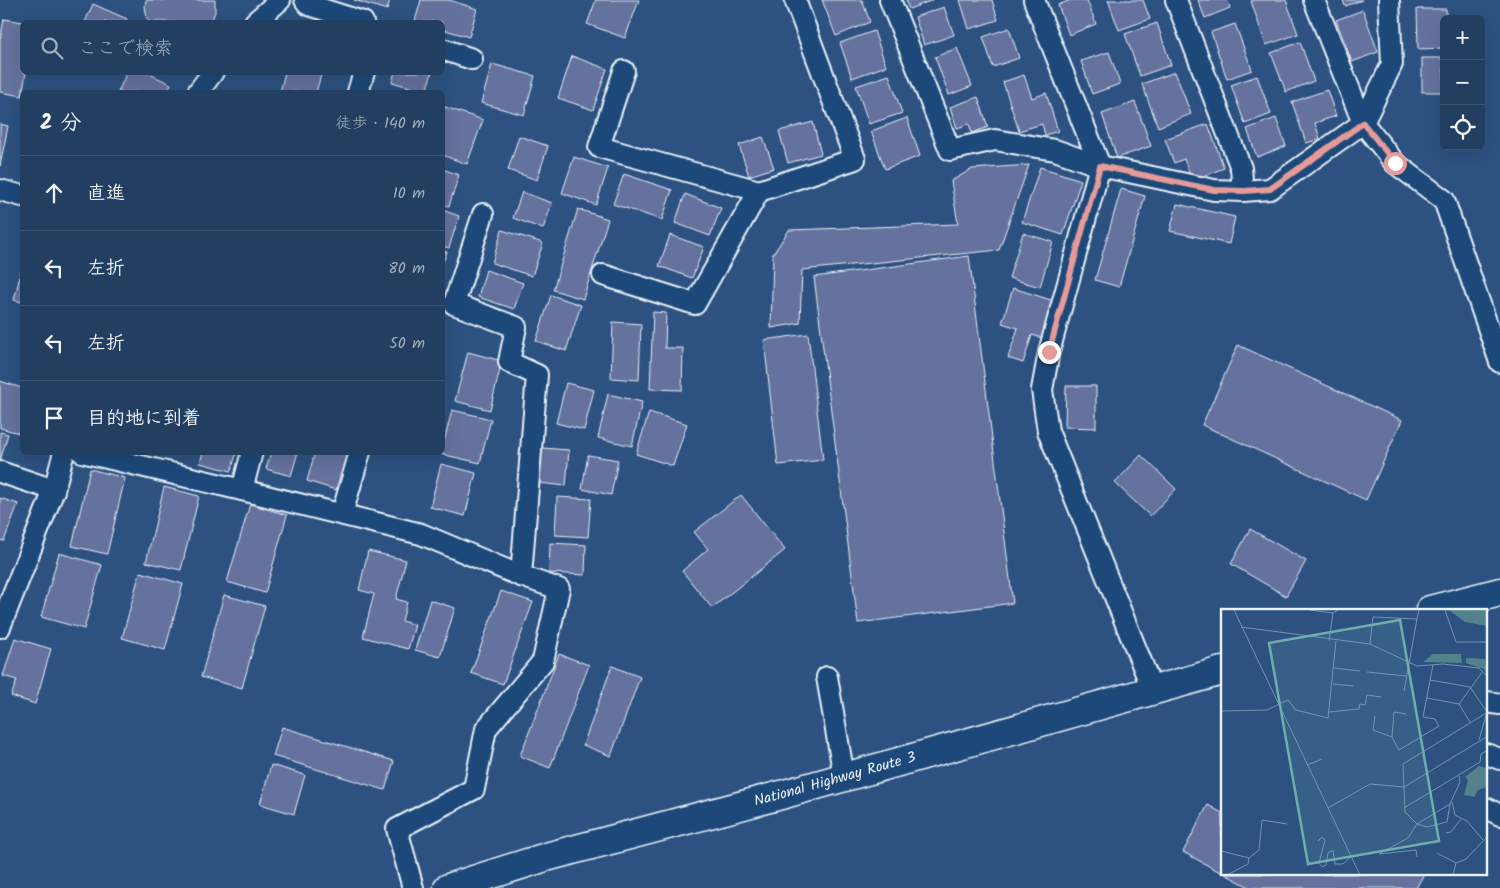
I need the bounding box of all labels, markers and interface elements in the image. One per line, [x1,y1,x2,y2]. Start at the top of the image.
map controls [1440,15,1485,150]
button: + [1440,15,1485,60]
search box [20,20,445,75]
icon: search [38,34,66,62]
text: ここで検索 [78,34,173,64]
button: − [1440,60,1485,105]
button: locate [1440,105,1485,150]
text: 2 分 [40,107,81,140]
text: 徒歩 · 140 m [335,111,425,136]
route start [1384,152,1407,175]
icon: ahead [40,179,68,207]
text: 直進 [87,179,125,209]
text: 10 m [393,181,425,206]
icon: left [40,254,68,282]
text: 左折 [87,254,125,284]
text: 80 m [388,256,425,281]
icon: left [40,329,68,357]
text: 左折 [87,329,125,359]
text: 50 m [389,331,425,356]
route end [1038,341,1061,364]
icon: arrive [40,404,68,432]
text: 目的地に到着 [87,404,201,434]
inset map [1221,609,1488,876]
street label: National Highway Route 3 [751,746,919,814]

